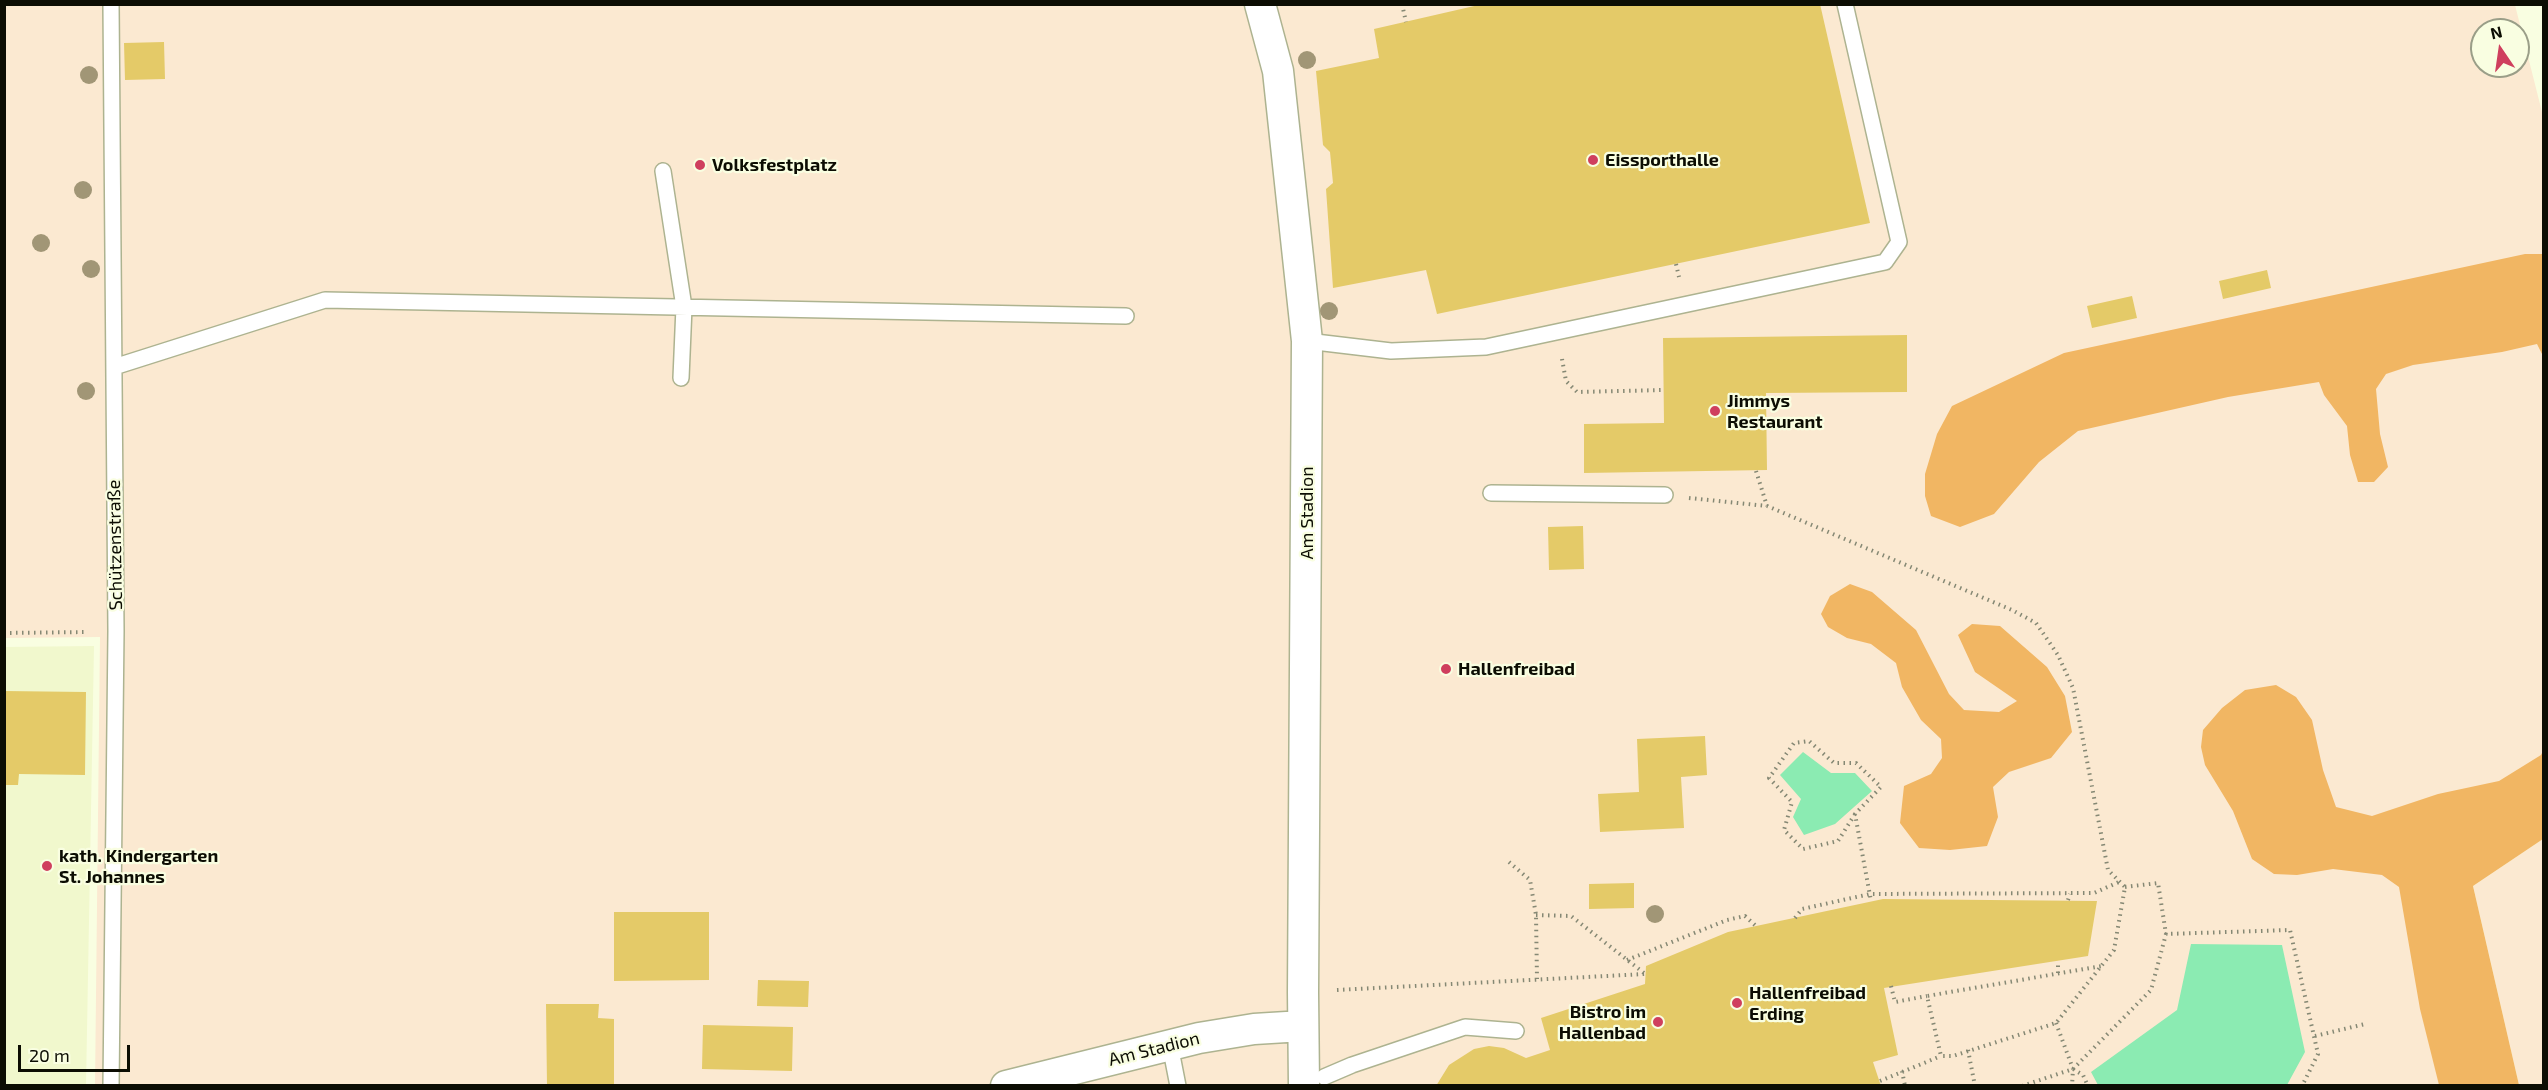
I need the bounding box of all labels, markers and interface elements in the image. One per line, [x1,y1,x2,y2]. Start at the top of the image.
north arrow [2470,18,2530,78]
text: N [2489,21,2504,42]
place label: Eissporthalle [1605,149,1719,171]
marker: Eissporthalle [1586,153,1600,167]
place label: Volksfestplatz [712,154,837,176]
marker: Volksfestplatz [693,158,707,172]
place label: Jimmys Restaurant [1727,390,1823,432]
marker: Jimmys Restaurant [1708,404,1722,418]
street label: Am Stadion [1296,466,1318,560]
street label: Schützenstraße [103,479,127,611]
place label: Hallenfreibad [1458,658,1575,680]
marker: Hallenfreibad [1439,662,1453,676]
place label: kath. Kindergarten St. Johannes [59,845,218,888]
marker: kath. Kindergarten St. Johannes [40,859,54,873]
place label: Hallenfreibad Erding [1749,982,1866,1024]
marker: Hallenfreibad Erding [1730,996,1744,1010]
place label: Bistro im Hallenbad [1559,1001,1646,1044]
marker: Bistro im Hallenbad [1651,1015,1665,1029]
street label: Am Stadion [1106,1027,1202,1071]
scale bar [21,1033,134,1071]
text: 20 m [29,1044,70,1066]

